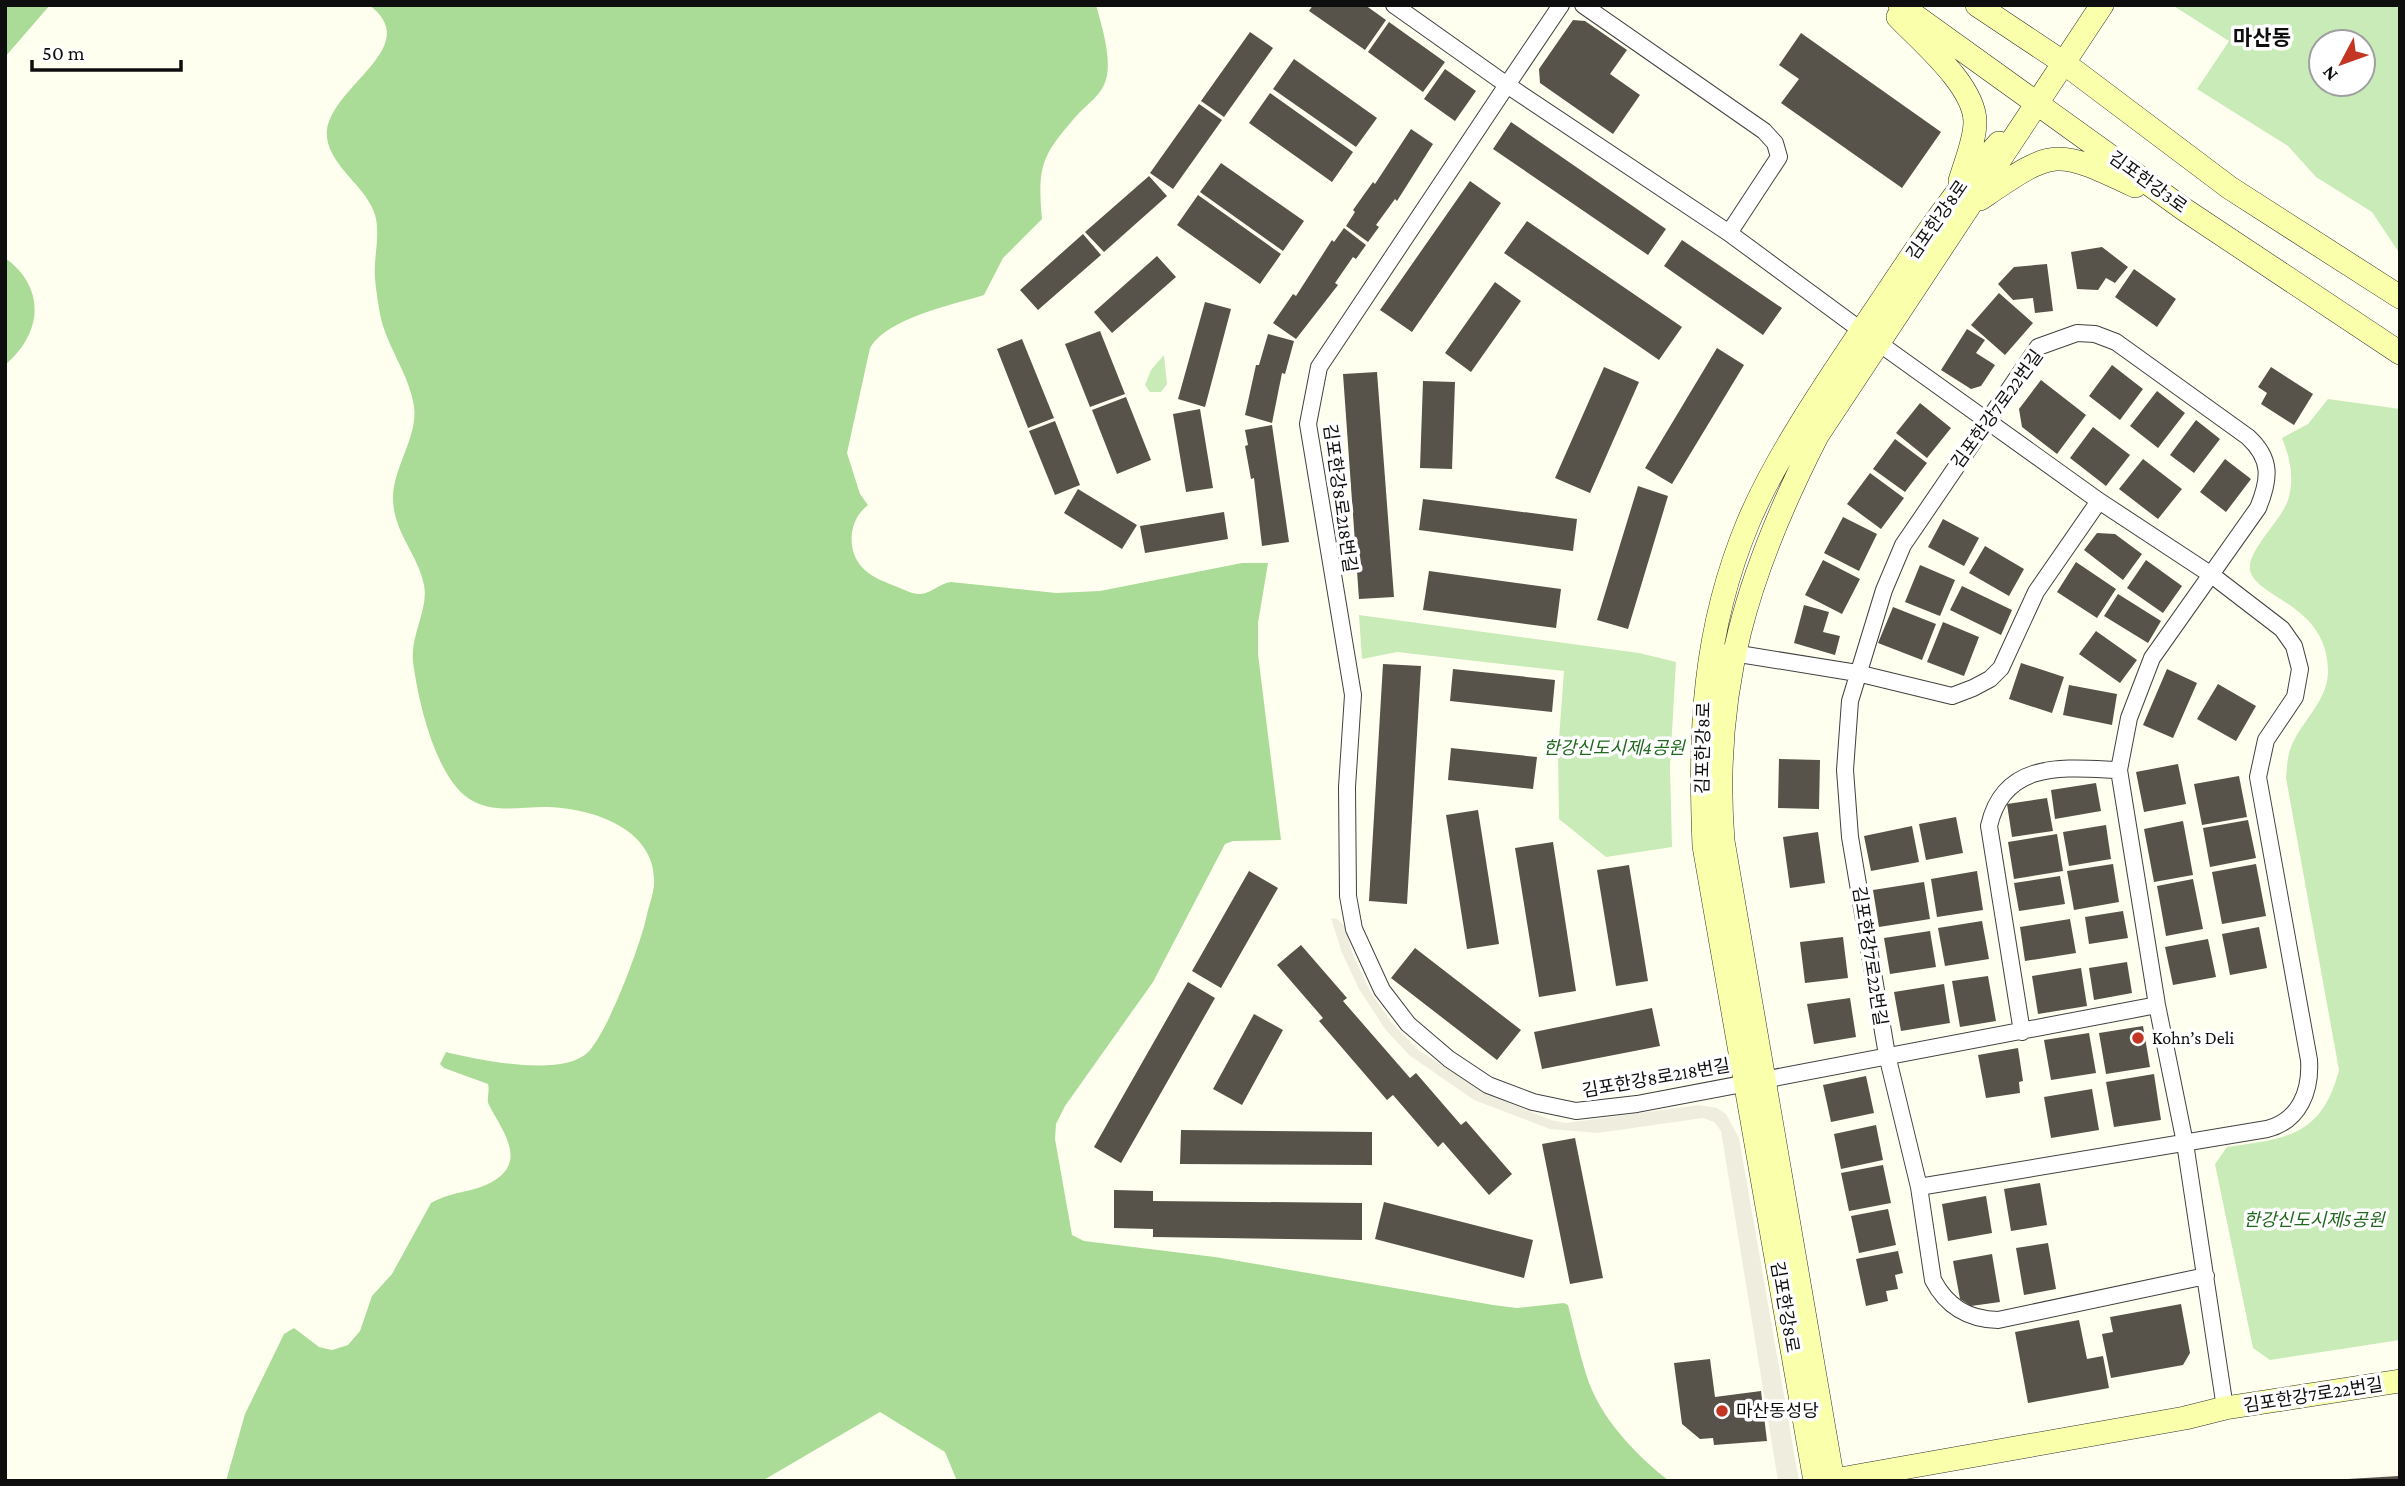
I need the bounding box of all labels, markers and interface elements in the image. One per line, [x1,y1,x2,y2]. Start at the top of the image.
district label: 마산동 [2233,26,2291,50]
scale bar [32,28,180,72]
north arrow [2307,28,2377,98]
text: 50 m [42,41,85,65]
text: N [2317,62,2342,86]
street label: 김포한강3로 [2105,147,2191,217]
street label: 김포한강8로 [1902,176,1972,264]
street label: 김포한강7로22번길 [1947,346,2047,472]
street label: 김포한강8로218번길 [1320,422,1360,574]
street label: 김포한강8로 [1692,702,1714,794]
park label: 한강신도시제4공원 [1543,738,1686,758]
street label: 김포한강7로22번길 [1849,885,1891,1027]
place label: Kohn’s Deli [2152,1028,2234,1048]
marker: Kohn’s Deli [2130,1030,2146,1046]
street label: 김포한강8로218번길 [1580,1055,1732,1101]
park label: 한강신도시제5공원 [2244,1210,2386,1230]
street label: 김포한강8로 [1767,1260,1803,1354]
street label: 김포한강7로22번길 [2242,1374,2384,1416]
place label: 마산동성당 [1736,1401,1819,1421]
marker: 마산동성당 [1714,1403,1730,1419]

